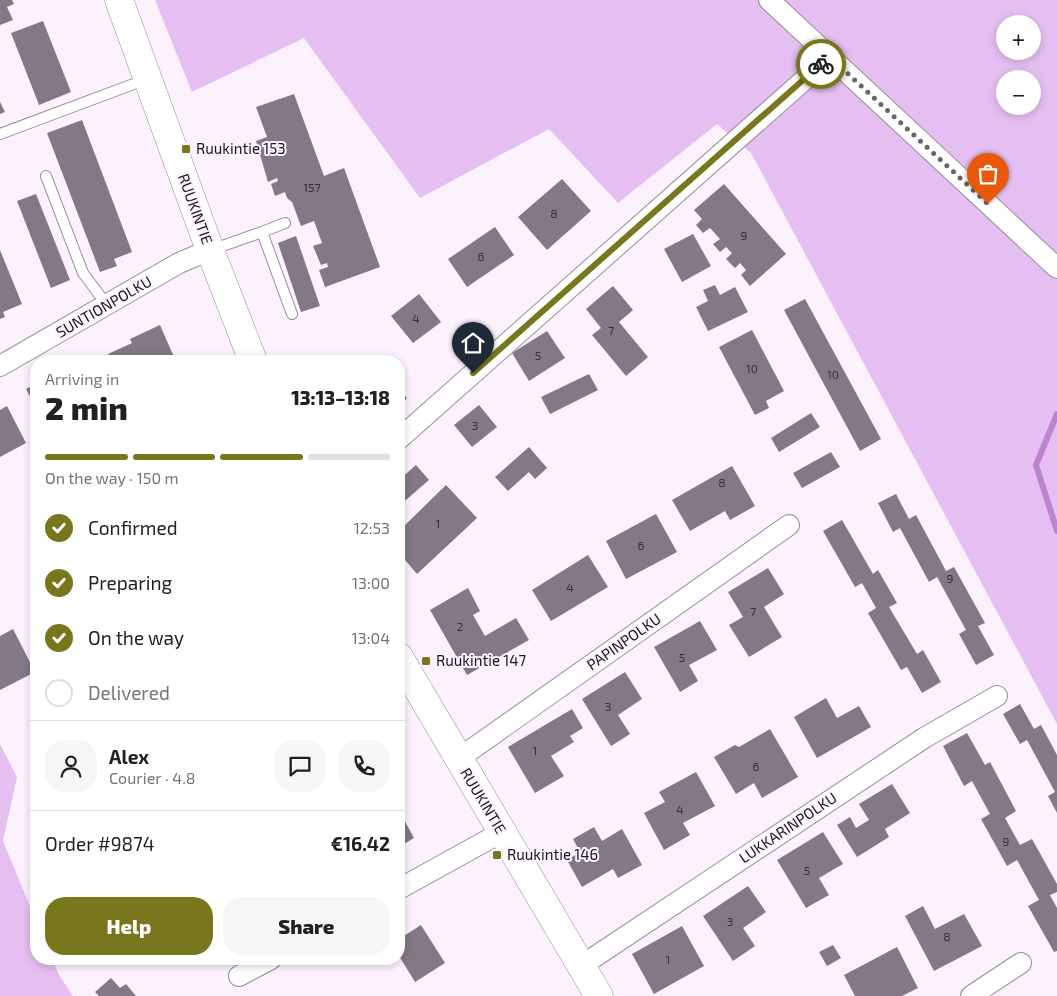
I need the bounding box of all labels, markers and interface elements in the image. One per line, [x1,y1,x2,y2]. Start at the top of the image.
map controls [996,15,1041,115]
button: + [996,15,1041,60]
courier [796,39,846,89]
icon: bike [807,50,835,78]
button: − [996,70,1041,115]
place label: Ruukintie 153 [196,139,286,157]
marker: Ruukintie 153 [180,143,192,155]
pin [967,153,1009,204]
icon: bag [974,160,1002,188]
street label: RUUKINTIE [175,171,217,246]
house number: 157 [303,180,321,194]
house number: 8 [550,206,558,220]
house number: 9 [741,228,748,242]
house number: 6 [478,249,485,263]
street label: SUNTIONPOLKU [52,271,155,341]
house number: 4 [412,311,420,325]
pin [452,322,494,373]
house number: 7 [608,323,614,337]
icon: home [459,329,487,357]
house number: 5 [535,348,541,362]
house number: 10 [746,361,758,375]
house number: 10 [827,367,839,381]
text: Arriving in [45,369,119,388]
text: 13:13–13:18 [291,386,390,409]
text: 2 min [45,388,128,426]
house number: 3 [472,418,478,432]
text: On the way · 150 m [45,468,179,487]
house number: 8 [718,475,726,489]
icon: check [45,514,73,542]
text: Confirmed [88,516,178,539]
house number: 1 [436,516,440,530]
text: 12:53 [353,518,390,537]
house number: 6 [638,538,645,552]
icon: check [45,569,73,597]
text: Preparing [88,571,172,594]
house number: 9 [947,571,954,585]
text: 13:00 [352,573,390,592]
house number: 4 [566,580,574,594]
house number: 7 [750,604,756,618]
street label: PAPINPOLKU [583,609,664,673]
house number: 2 [457,619,464,633]
icon: check [45,624,73,652]
text: On the way [88,626,184,649]
text: 13:04 [351,628,390,647]
house number: 5 [679,650,685,664]
place label: Ruukintie 147 [436,651,526,669]
marker: Ruukintie 147 [420,655,432,667]
text: Delivered [88,681,170,704]
house number: 3 [605,699,611,713]
button: person [45,740,97,792]
button: chat [274,740,326,792]
button: phone [338,740,390,792]
house number: 1 [533,743,537,757]
text: Alex [109,745,149,768]
house number: 6 [753,759,760,773]
street label: RUUKINTIE [457,764,511,837]
text: Courier · 4.8 [109,768,196,787]
street label: LUKKARINPOLKU [735,788,840,866]
house number: 4 [676,802,684,816]
text: Order #9874 [45,832,155,855]
text: €16.42 [331,832,390,855]
house number: 9 [1003,834,1010,848]
place label: Ruukintie 146 [507,845,598,863]
marker: Ruukintie 146 [491,849,503,861]
house number: 5 [804,863,810,877]
button: Help [45,897,213,955]
button: Share [223,897,390,955]
house number: 3 [727,914,733,928]
house number: 8 [943,929,951,943]
house number: 1 [666,952,670,966]

